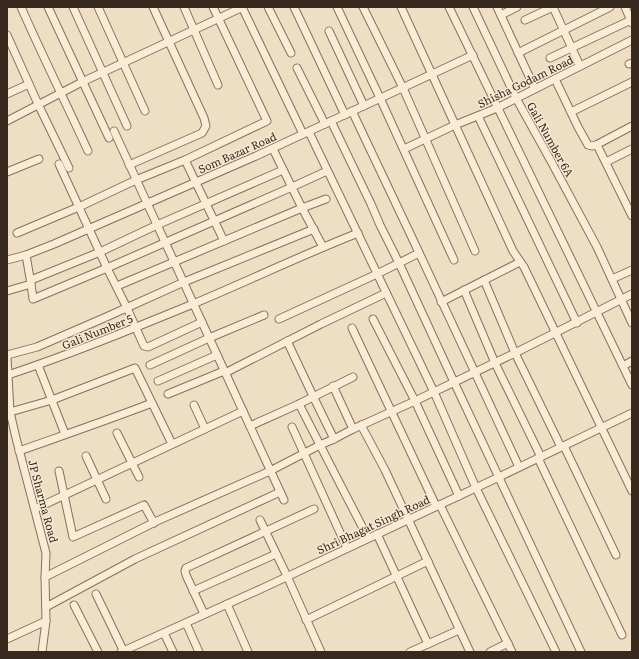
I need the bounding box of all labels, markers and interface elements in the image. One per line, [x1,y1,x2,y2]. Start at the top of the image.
street label: Shisha Godam Road [474,51,576,111]
street label: Gali Number 6A [524,99,578,179]
street label: Som Bazar Road [195,127,279,176]
street label: Gali Number 5 [59,309,135,352]
street label: JP Sharma Road [25,458,63,545]
street label: Shri Bhagat Singh Road [314,491,432,557]

